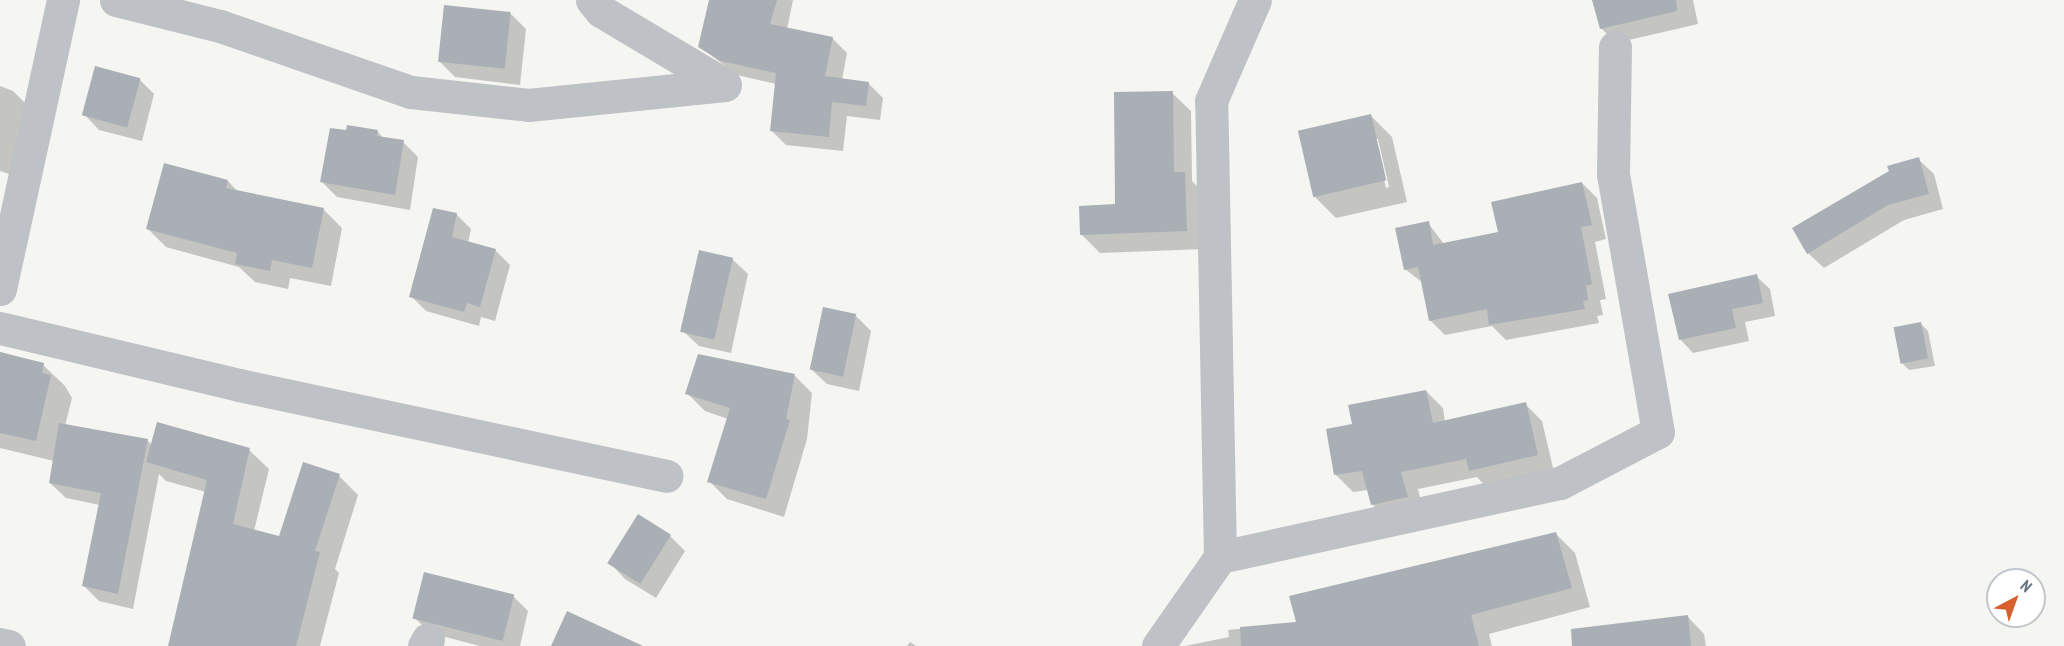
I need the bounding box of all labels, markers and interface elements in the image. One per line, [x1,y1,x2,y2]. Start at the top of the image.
north arrow [1986,568,2046,628]
text: N [2017,576,2036,596]

